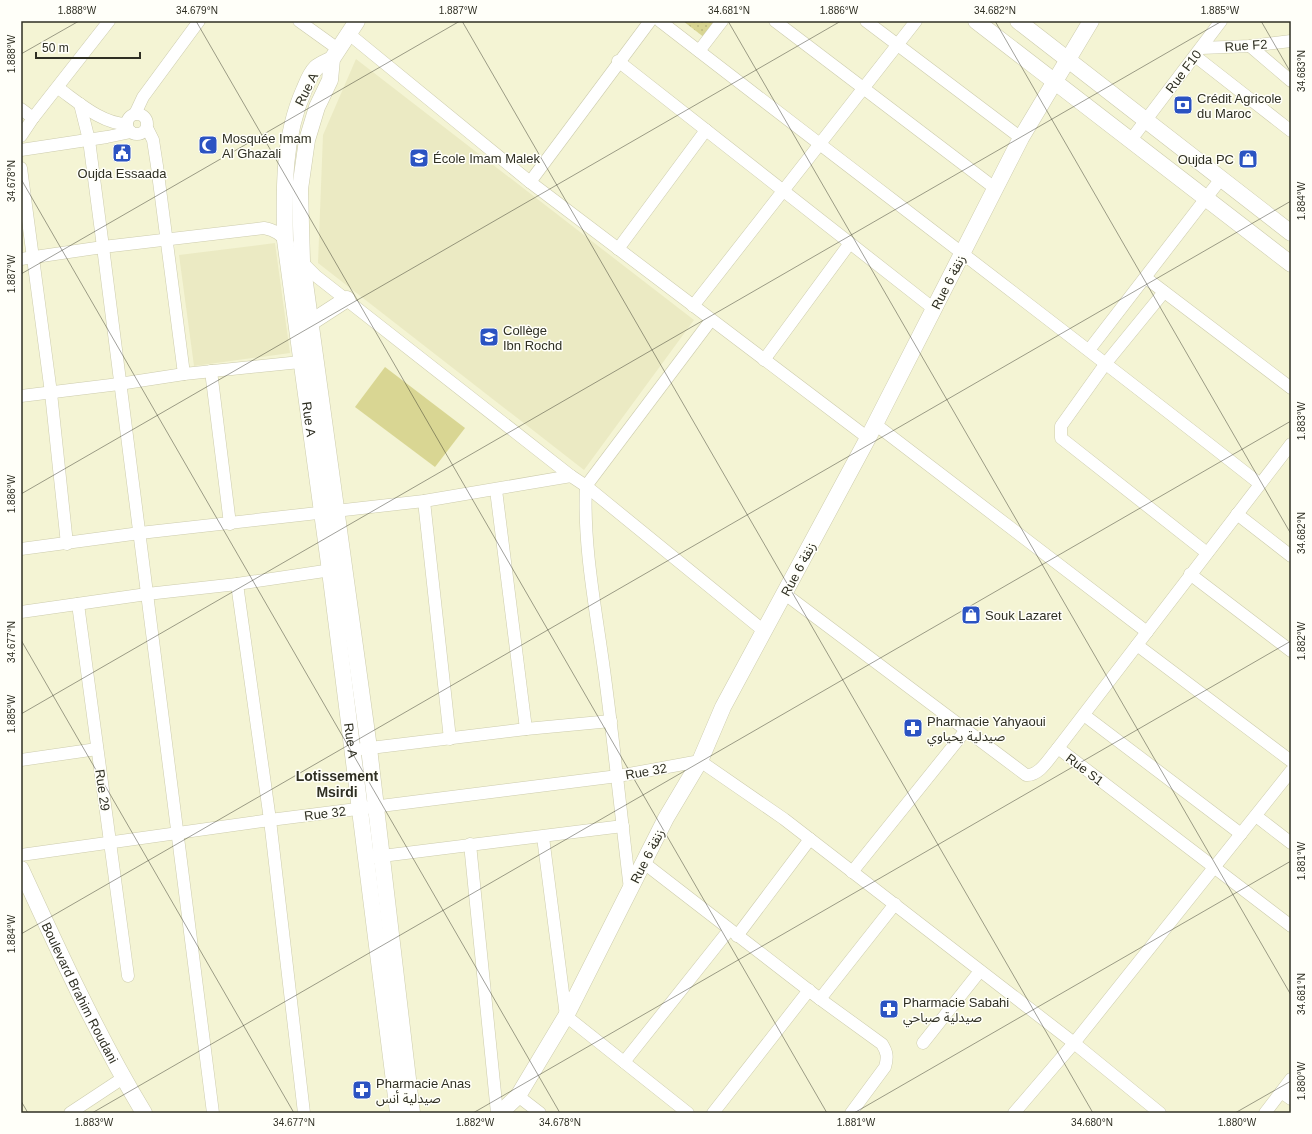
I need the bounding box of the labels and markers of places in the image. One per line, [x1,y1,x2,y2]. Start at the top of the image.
place label: Crédit Agricole du Maroc [1197,91,1282,121]
bank icon: Crédit Agricole du Maroc [1172,94,1194,116]
place label: Mosquée Imam Al Ghazali [222,131,312,161]
mosque icon: Mosquée Imam Al Ghazali [197,134,219,156]
public building icon: Oujda Essaada [111,142,133,164]
school or university icon: École Imam Malek [408,147,430,169]
shop icon: Oujda PC [1237,148,1259,170]
place label: École Imam Malek [433,151,540,166]
place label: Oujda PC [1178,152,1234,167]
place label: Oujda Essaada [78,166,167,181]
place label: Collège Ibn Rochd [503,323,562,353]
school or university icon: Collège Ibn Rochd [478,326,500,348]
shop icon: Souk Lazaret [960,604,982,626]
place label: Souk Lazaret [985,608,1062,623]
place label: Pharmacie Yahyaoui صيدلية يحياوي [927,714,1046,747]
pharmacy icon: Pharmacie Yahyaoui صيدلية يحياوي [902,717,924,739]
place label: Pharmacie Sabahi صيدلية صباحي [903,995,1009,1028]
pharmacy icon: Pharmacie Sabahi صيدلية صباحي [878,998,900,1020]
place label: Pharmacie Anas صيدلية أنس [376,1076,471,1107]
pharmacy icon: Pharmacie Anas صيدلية أنس [351,1079,373,1101]

